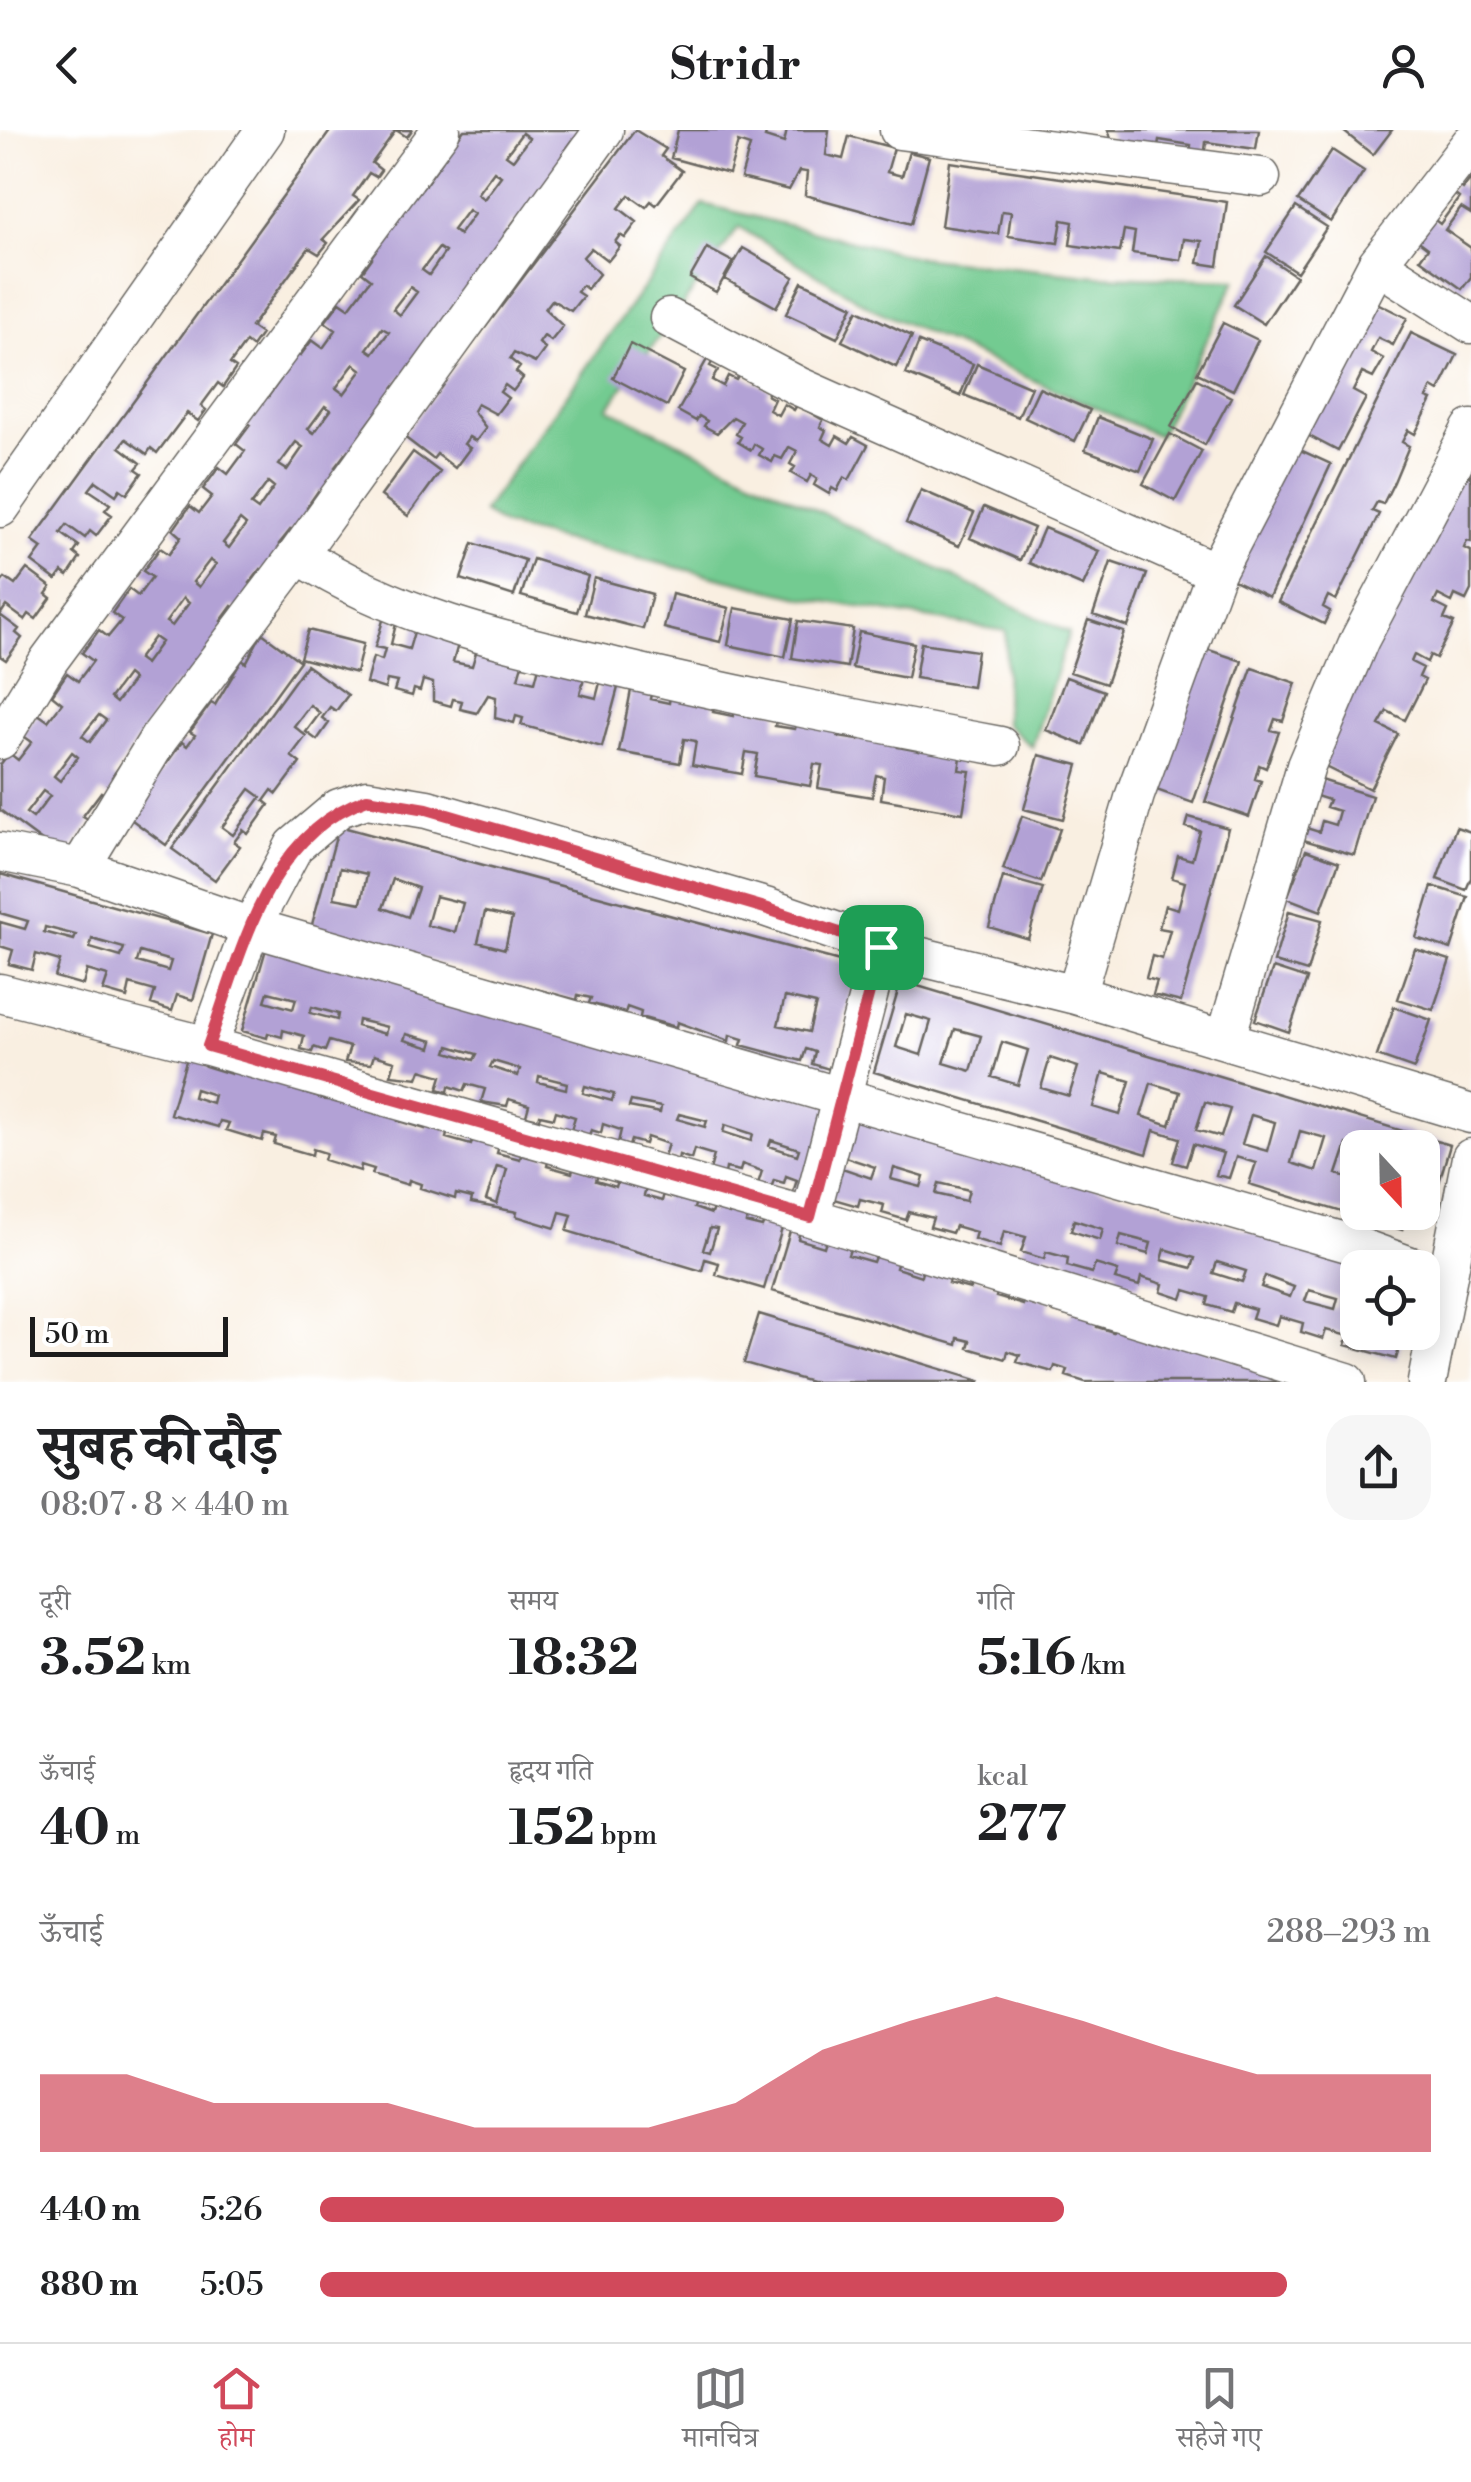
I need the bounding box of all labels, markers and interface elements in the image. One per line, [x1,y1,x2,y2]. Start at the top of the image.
text: Stridr [670,37,801,94]
icon: back [40,38,95,93]
icon: person [1376,38,1431,93]
pin [839,905,924,990]
icon: arrive [854,920,909,975]
north arrow [1340,1130,1440,1230]
map controls [1340,1130,1440,1350]
button: locate [1340,1250,1440,1350]
scale bar [30,1312,228,1356]
text: 50 m [45,1317,109,1352]
text: सुबह की दौड़ [40,1413,279,1482]
button: share [1326,1415,1431,1520]
text: 08:07 · 8 × 440 m [40,1485,289,1525]
text: दूरी [40,1584,70,1619]
text: समय [509,1584,558,1619]
text: गति [977,1584,1014,1619]
text: 3.52 [40,1628,146,1690]
text: 18:32 [509,1628,639,1690]
text: 5:16 [977,1628,1076,1690]
text: km [146,1648,191,1683]
text: /km [1076,1648,1126,1683]
text: ऊँचाई [40,1754,95,1789]
text: हृदय गति [509,1754,593,1789]
text: kcal [977,1759,1028,1794]
text: 277 [977,1794,1067,1856]
text: 40 [40,1798,110,1860]
text: 152 [509,1798,595,1860]
text: m [110,1818,140,1853]
text: bpm [595,1818,657,1853]
text: ऊँचाई [40,1912,103,1952]
text: 288–293 m [1266,1912,1431,1952]
text: 440 m [40,2190,141,2230]
text: 5:26 [200,2190,263,2230]
text: 880 m [40,2265,138,2305]
text: 5:05 [200,2265,264,2305]
tab: होम [209,2361,264,2465]
tab: मानचित्र [682,2361,758,2465]
tab: सहेजे गए [1176,2361,1262,2465]

